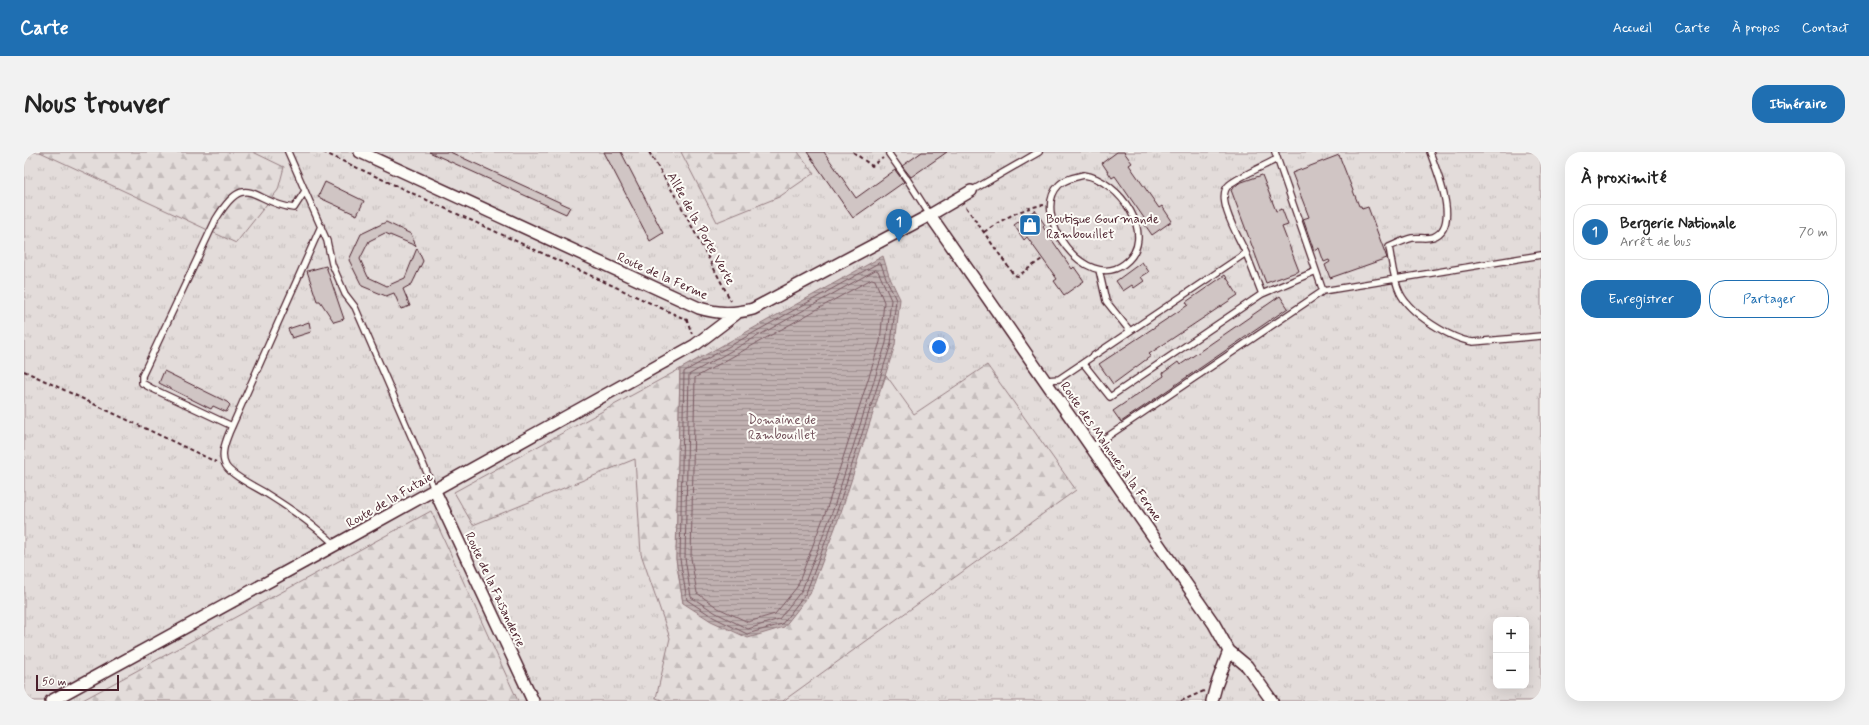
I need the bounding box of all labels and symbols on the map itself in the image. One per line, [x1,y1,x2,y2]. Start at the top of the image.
street label: Allée de la Porte Verte [663,169,739,288]
pin: 1 [886,209,912,242]
place label: Boutique Gourmande Rambouillet [1046,211,1159,243]
shop icon: Boutique Gourmande Rambouillet [1017,212,1043,238]
street label: Route de la Ferme [614,249,711,304]
your location [929,337,949,357]
street label: Route des Malnoues à la Ferme [1056,379,1166,525]
park label: Domaine de Rambouillet [748,412,816,444]
street label: Route de la Futaie [343,468,436,532]
street label: Route de la Faisanderie [460,529,529,650]
scale bar [36,673,119,692]

